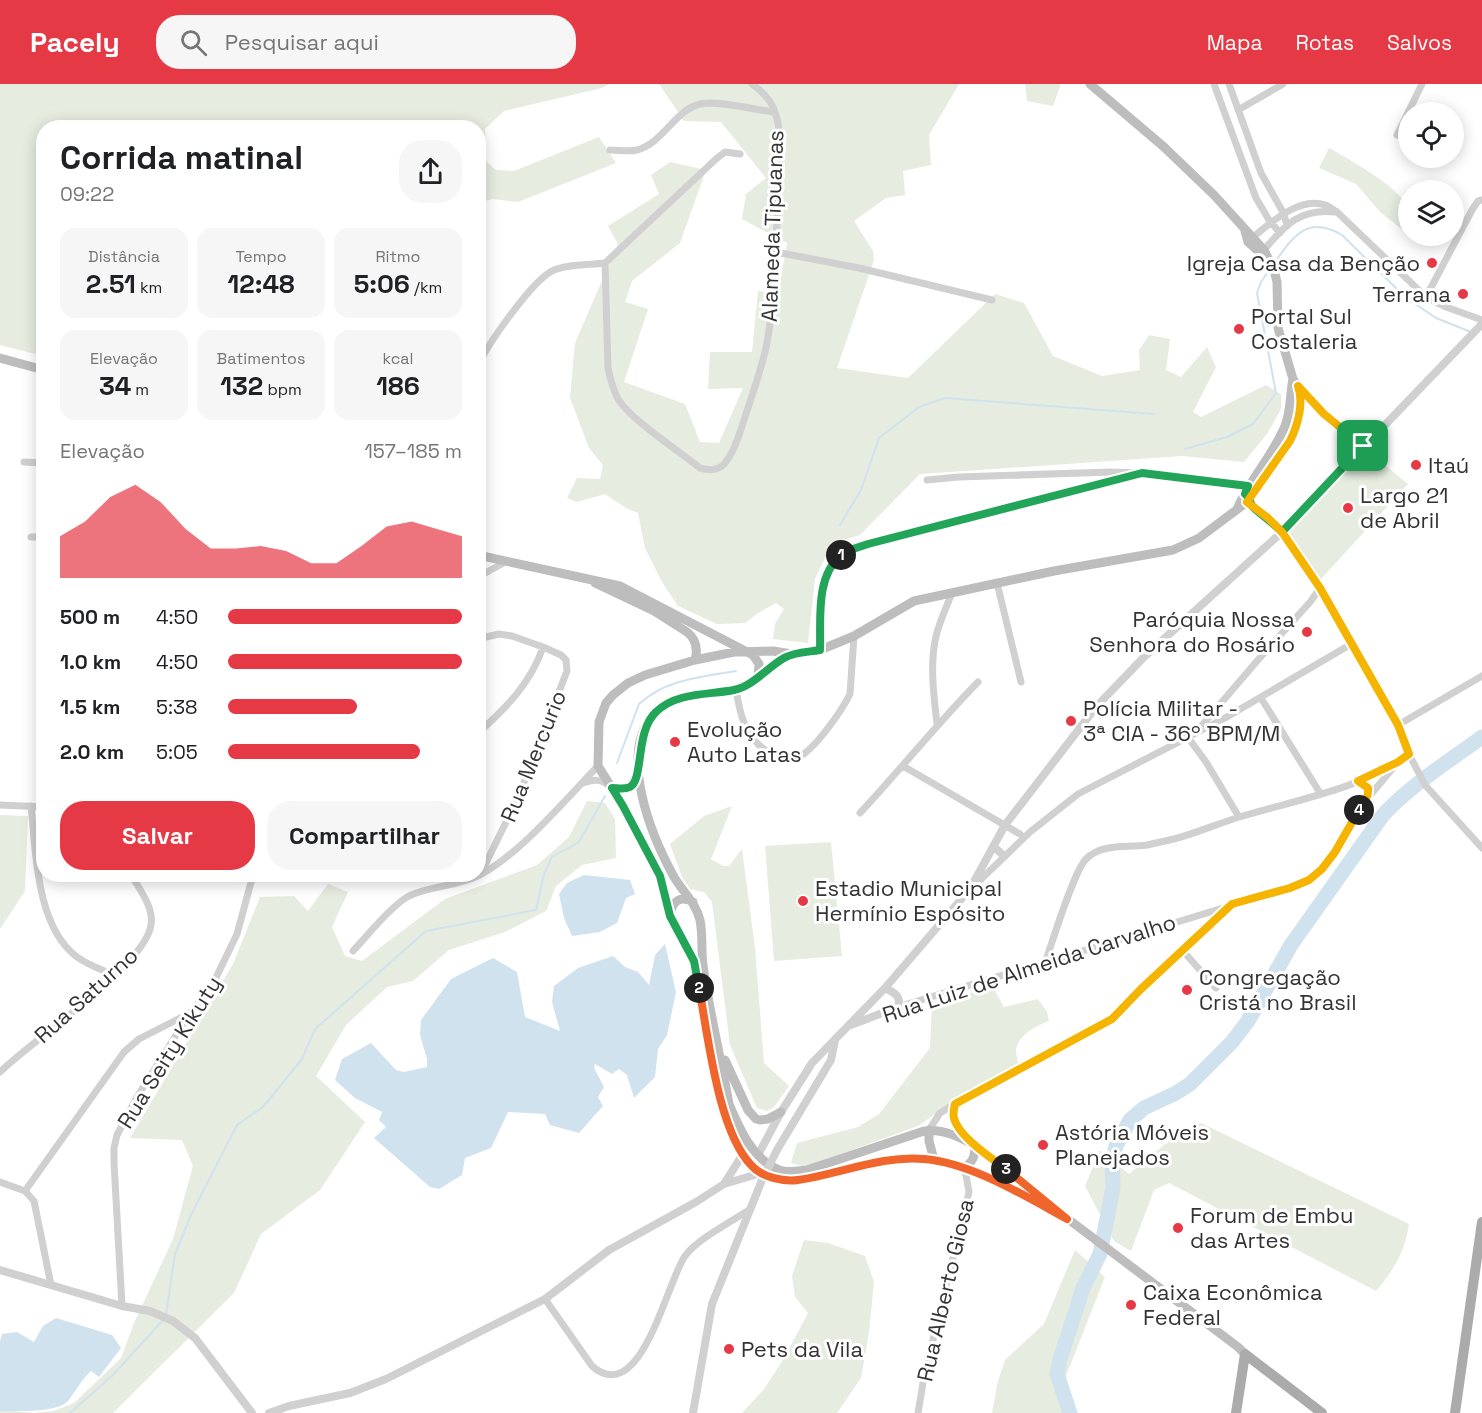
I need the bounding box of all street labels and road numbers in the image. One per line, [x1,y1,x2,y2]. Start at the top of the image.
street label: Alameda Tipuanas [755,130,789,322]
street label: Rua Mercurio [494,686,572,826]
street label: Rua Luiz de Almeida Carvalho [879,907,1179,1029]
street label: Rua Saturno [28,941,144,1049]
street label: Rua Seity Kikuty [111,971,227,1133]
street label: Rua Alberto Giosa [910,1196,980,1384]

